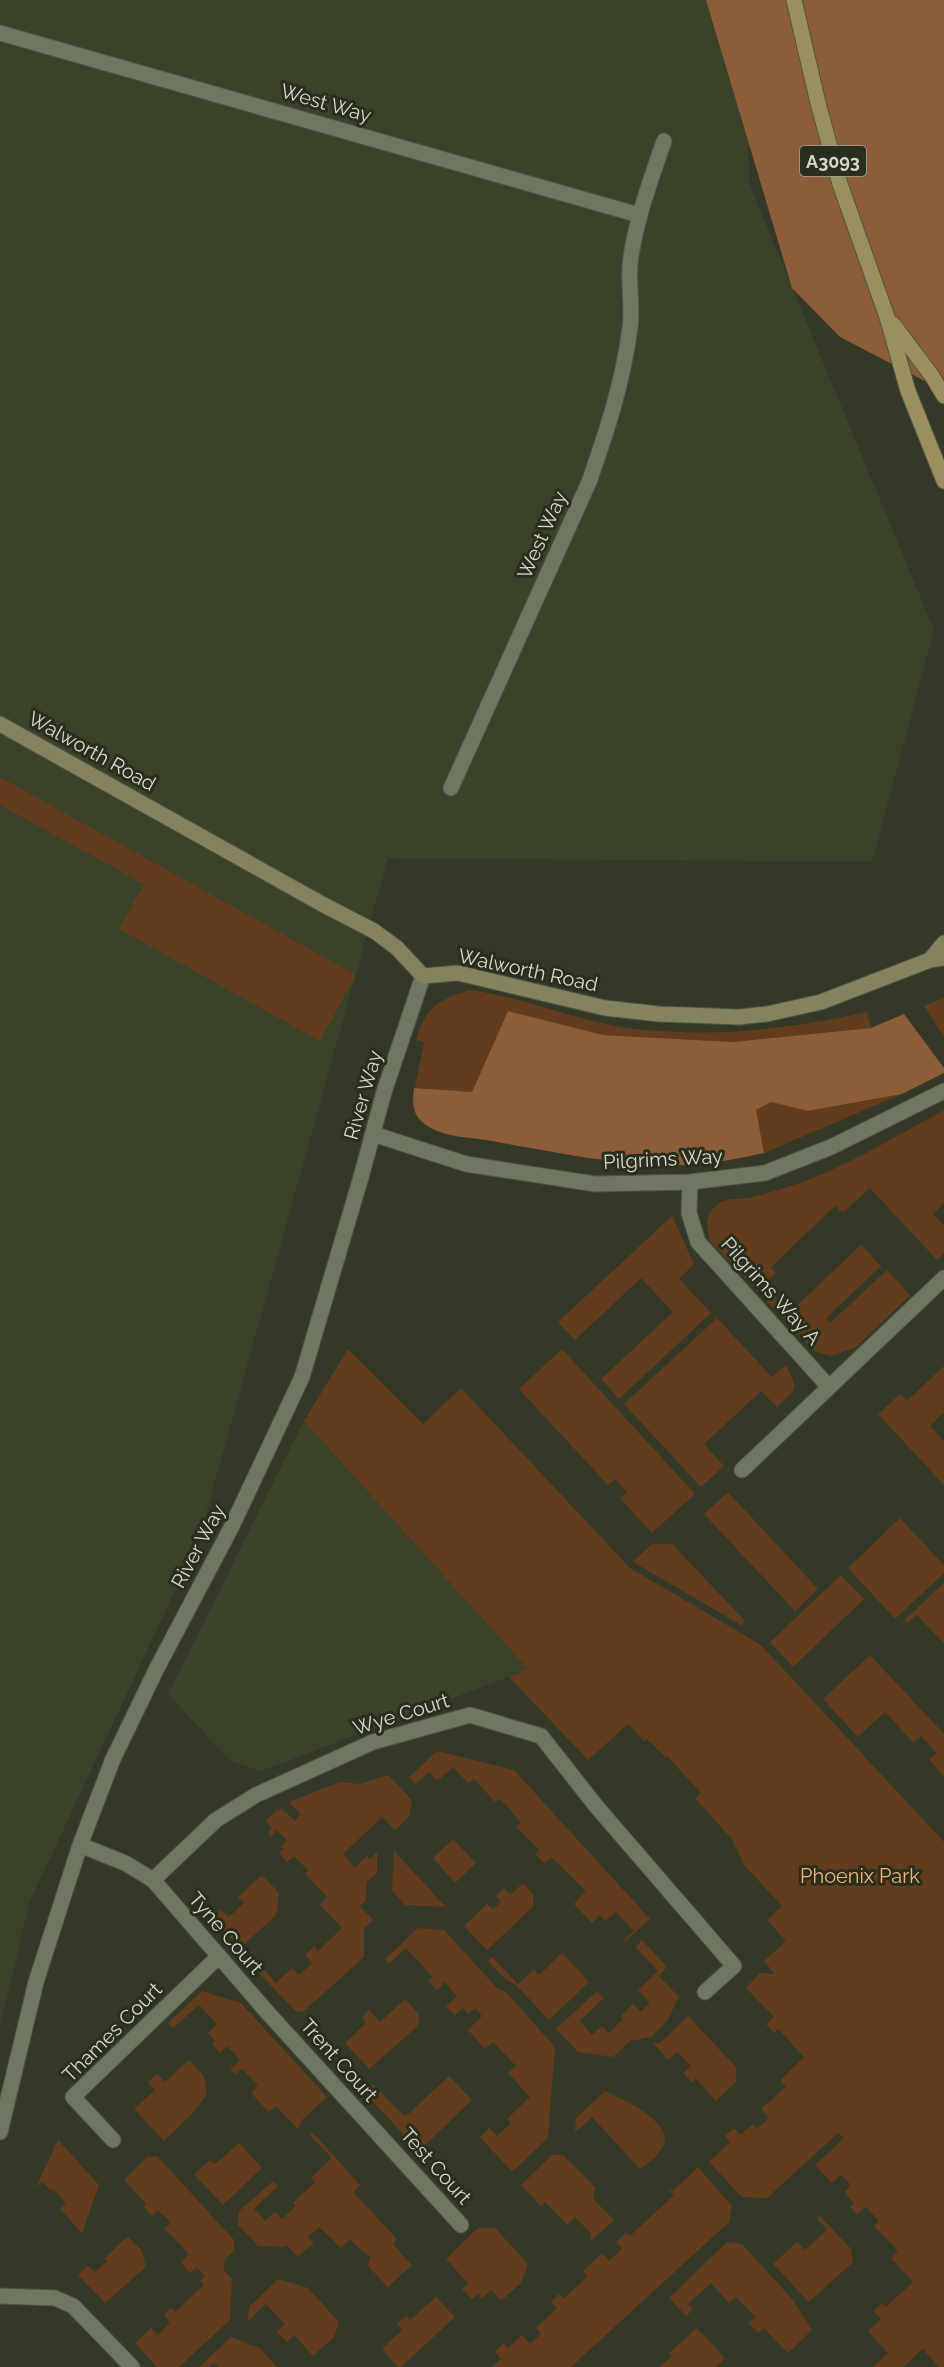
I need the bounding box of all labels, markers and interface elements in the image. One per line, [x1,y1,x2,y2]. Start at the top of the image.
street label: West Way [278,79,374,127]
road number: A3093 [800,146,866,176]
street label: West Way [512,487,572,583]
street label: Walworth Road [24,706,160,796]
street label: Walworth Road [456,943,600,997]
street label: River Way [339,1048,387,1142]
street label: Pilgrims Way [603,1144,724,1174]
street label: Pilgrims Way A [716,1232,826,1350]
street label: River Way [166,1500,230,1592]
street label: Wye Court [350,1688,452,1740]
park label: Phoenix Park [800,1864,920,1888]
street label: Tyne Court [184,1887,268,1979]
street label: Thames Court [57,1977,167,2087]
street label: Trent Court [295,2014,383,2107]
street label: Test Court [396,2123,477,2209]

